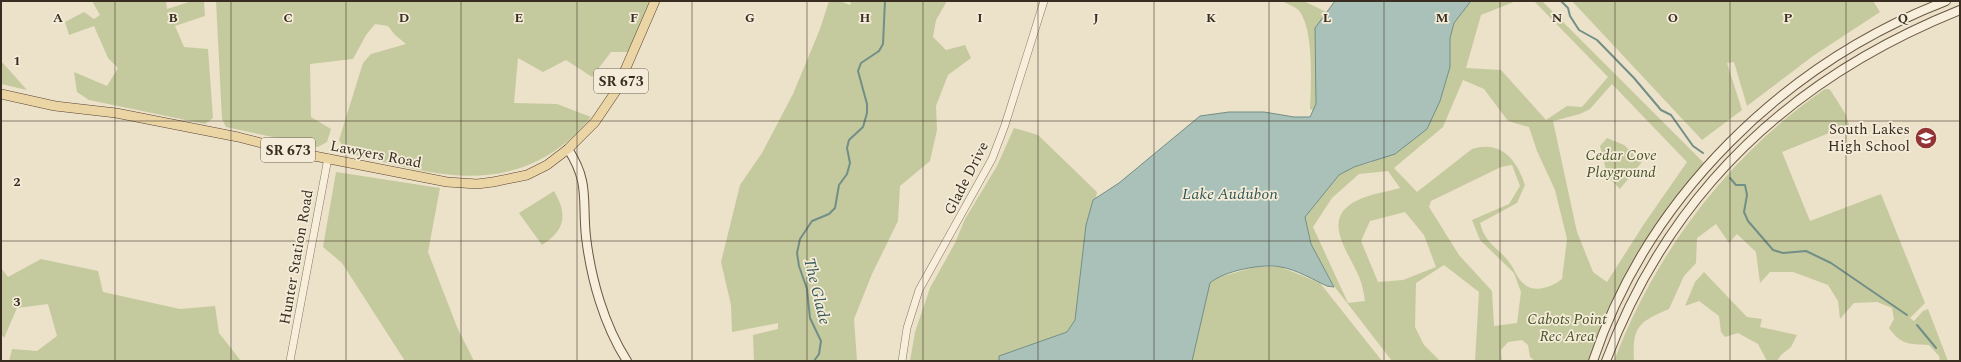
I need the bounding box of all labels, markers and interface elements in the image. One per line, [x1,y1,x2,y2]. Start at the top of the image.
text: A [53,8,63,28]
text: B [168,8,178,28]
text: C [283,8,293,28]
text: D [399,8,409,28]
text: E [515,8,524,28]
text: F [630,8,638,28]
text: G [745,8,755,28]
text: H [860,8,871,28]
text: I [977,8,983,28]
text: J [1093,8,1099,28]
text: K [1206,8,1216,28]
text: L [1323,8,1331,28]
text: M [1436,8,1449,28]
text: N [1552,8,1563,28]
text: O [1668,8,1678,28]
text: P [1784,8,1793,28]
text: Q [1898,8,1909,28]
text: 1 [13,51,21,71]
road number: SR 673 [594,69,648,93]
place label: South Lakes High School [1828,118,1910,158]
school or university icon: South Lakes High School [1913,125,1939,151]
street label: Lawyers Road [328,134,424,175]
road number: SR 673 [261,138,315,162]
street label: Glade Drive [938,138,995,219]
park label: Cedar Cove Playground [1585,144,1657,184]
text: 2 [13,172,21,192]
water label: Lake Audubon [1182,182,1278,206]
street label: Hunter Station Road [273,188,320,326]
water label: The Glade [797,255,837,327]
text: 3 [13,292,21,312]
park label: Cabots Point Rec Area [1527,308,1607,348]

